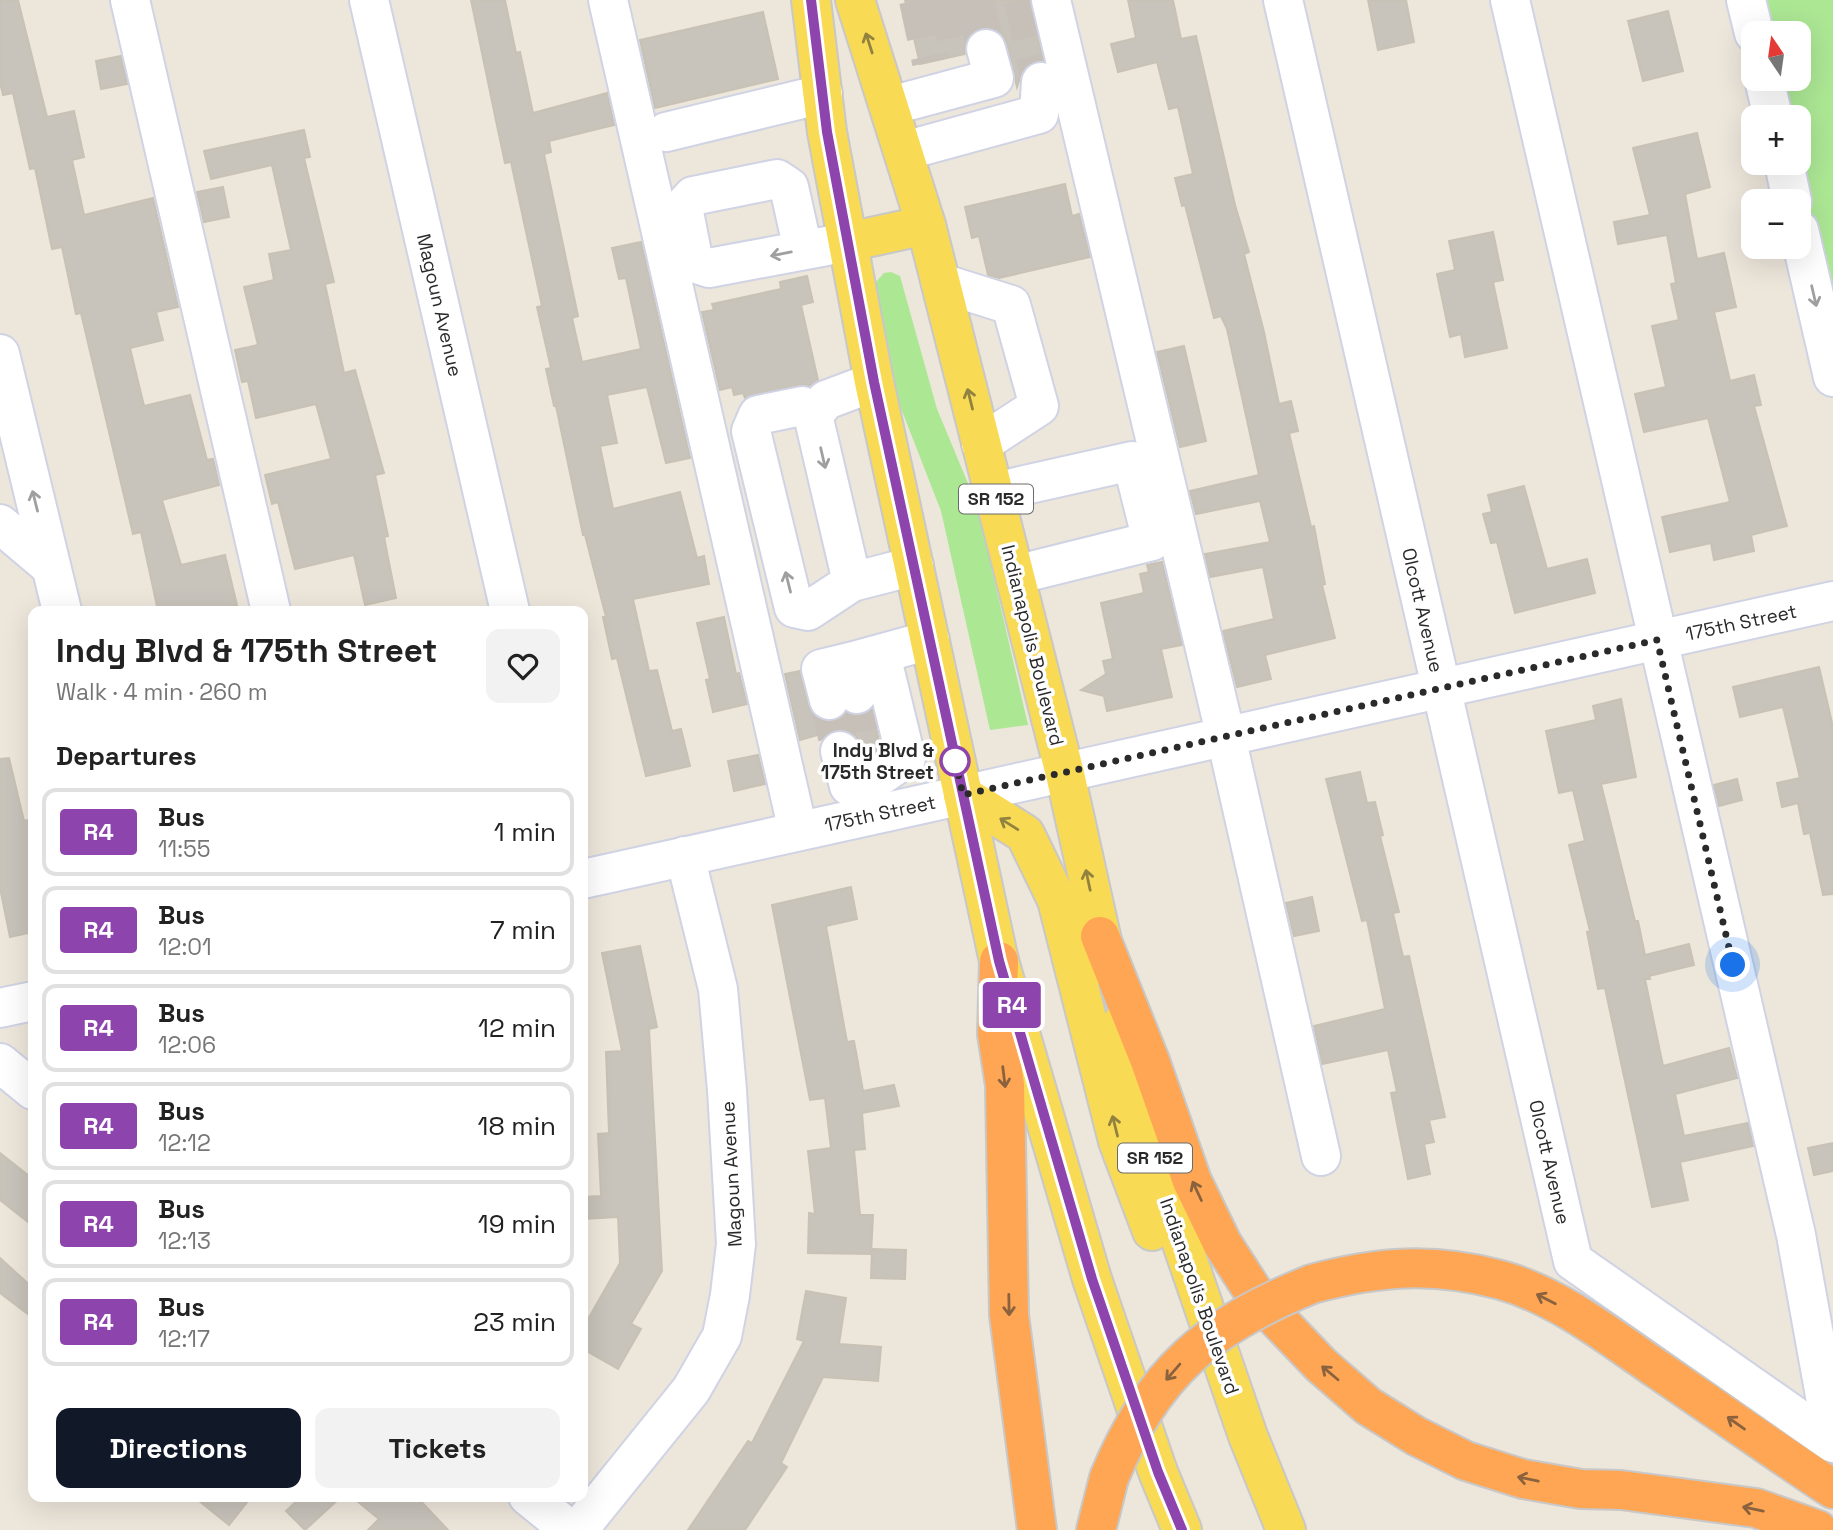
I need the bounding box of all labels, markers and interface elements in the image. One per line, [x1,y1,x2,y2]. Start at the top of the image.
north arrow [1741,21,1811,91]
map controls [1741,21,1811,259]
one-way arrow [862,32,874,54]
button: + [1741,105,1811,175]
button: − [1741,189,1811,259]
street label: Magoun Avenue [411,231,468,379]
one-way arrow [770,248,793,262]
one-way arrow [1808,284,1822,307]
one-way arrow [963,388,976,411]
one-way arrow [817,446,830,469]
road number: SR 152 [959,485,1033,514]
one-way arrow [28,490,41,512]
street label: Indianapolis Boulevard [995,542,1070,748]
street label: Olcott Avenue [1396,545,1449,675]
one-way arrow [781,571,794,594]
street label: 175th Street [1683,598,1799,647]
button: heart [486,629,560,703]
text: Indy Blvd & 175th Street [56,630,437,672]
text: Walk · 4 min · 260 m [56,677,268,707]
place label: Indy Blvd & 175th Street [821,738,934,785]
text: Departures [56,739,197,773]
marker: Indy Blvd & 175th Street [940,746,970,776]
street label: 175th Street [822,789,938,838]
text: Bus [158,800,205,834]
text: 1 min [494,815,556,849]
text: R4 [83,816,114,847]
one-way arrow [1000,817,1019,832]
text: 11:55 [158,834,211,864]
one-way arrow [1080,869,1094,892]
text: Bus [158,898,205,932]
text: 7 min [490,913,556,947]
text: R4 [83,914,114,945]
text: 12:01 [158,932,212,962]
your location [1715,947,1750,982]
line badge: R4 [981,982,1044,1028]
text: R4 [997,989,1027,1020]
text: Bus [158,996,205,1030]
text: 12 min [478,1011,556,1045]
text: R4 [83,1012,114,1043]
text: 12:06 [158,1030,216,1060]
one-way arrow [997,1066,1010,1088]
text: Bus [158,1094,205,1128]
street label: Olcott Avenue [1523,1097,1576,1227]
street label: Magoun Avenue [715,1100,748,1248]
text: 18 min [478,1109,556,1143]
text: R4 [83,1110,114,1141]
one-way arrow [1107,1115,1120,1137]
text: 12:12 [158,1128,211,1158]
road number: SR 152 [1118,1143,1192,1172]
one-way arrow [1190,1181,1203,1202]
text: Bus [158,1192,205,1226]
street label: Indianapolis Boulevard [1154,1195,1245,1398]
text: 19 min [478,1207,556,1241]
text: R4 [83,1208,114,1239]
text: 12:13 [158,1226,211,1256]
text: Bus [158,1290,205,1324]
one-way arrow [1536,1291,1557,1305]
one-way arrow [1002,1293,1016,1316]
text: 23 min [473,1305,556,1339]
text: R4 [83,1306,114,1337]
text: 12:17 [158,1324,210,1354]
one-way arrow [1165,1362,1181,1380]
one-way arrow [1321,1365,1339,1381]
button: Directions [56,1408,301,1488]
button: Tickets [315,1408,560,1488]
one-way arrow [1727,1416,1746,1430]
one-way arrow [1517,1472,1540,1485]
one-way arrow [1742,1502,1765,1515]

